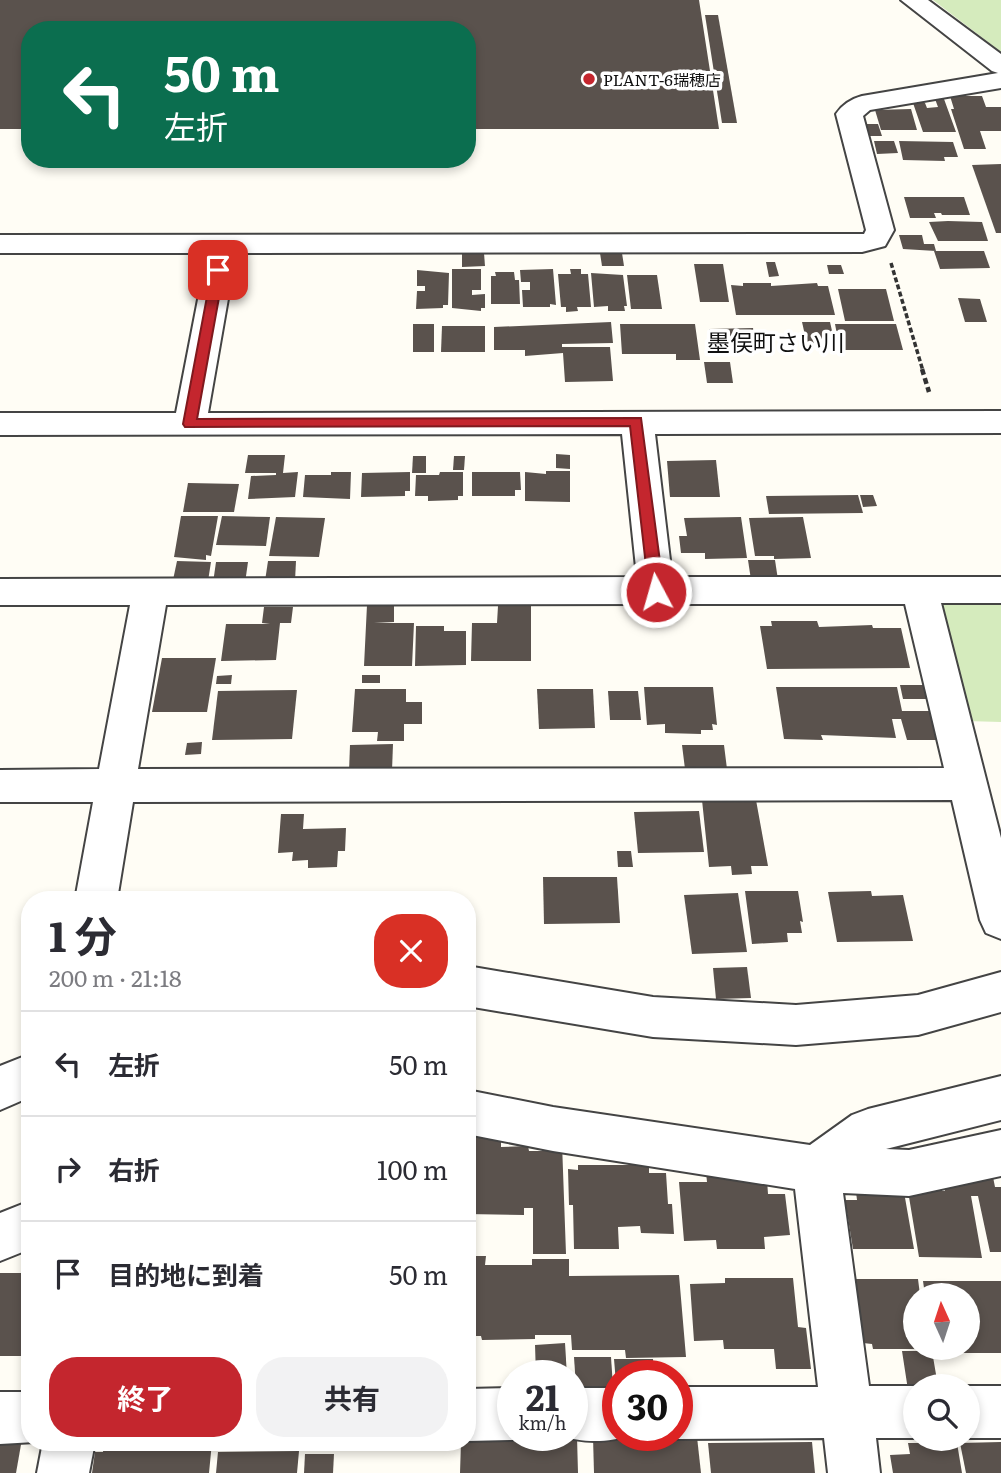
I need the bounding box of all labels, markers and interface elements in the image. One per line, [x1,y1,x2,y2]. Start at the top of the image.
text: 50 m [164,34,280,107]
icon: left [49,49,140,140]
place label: PLANT-6瑞穂店 [603,67,721,91]
marker: PLANT-6瑞穂店 [581,71,597,87]
text: 左折 [164,101,228,149]
pin [188,240,248,300]
icon: arrive [199,251,237,289]
district label: 墨俣町さい川 [707,324,845,358]
position arrow [619,555,693,629]
text: 1 分 [49,903,117,965]
button: close [374,914,448,988]
text: 200 m · 21:18 [49,960,182,994]
text: 左折 [108,1044,160,1083]
text: 50 m [389,1044,448,1083]
icon: left [49,1045,87,1083]
text: 右折 [108,1149,160,1188]
text: 100 m [377,1149,448,1188]
icon: right [49,1150,87,1188]
text: 目的地に到着 [108,1254,264,1293]
text: 50 m [389,1254,448,1293]
icon: arrive [49,1255,87,1293]
north arrow [903,1283,980,1360]
map controls [903,1283,980,1451]
button: 終了 [49,1357,242,1437]
button: 共有 [256,1357,448,1437]
speed limit sign: 30 [602,1360,693,1451]
text: 21 [526,1370,559,1422]
button: search [903,1374,980,1451]
text: km/h [519,1409,566,1436]

